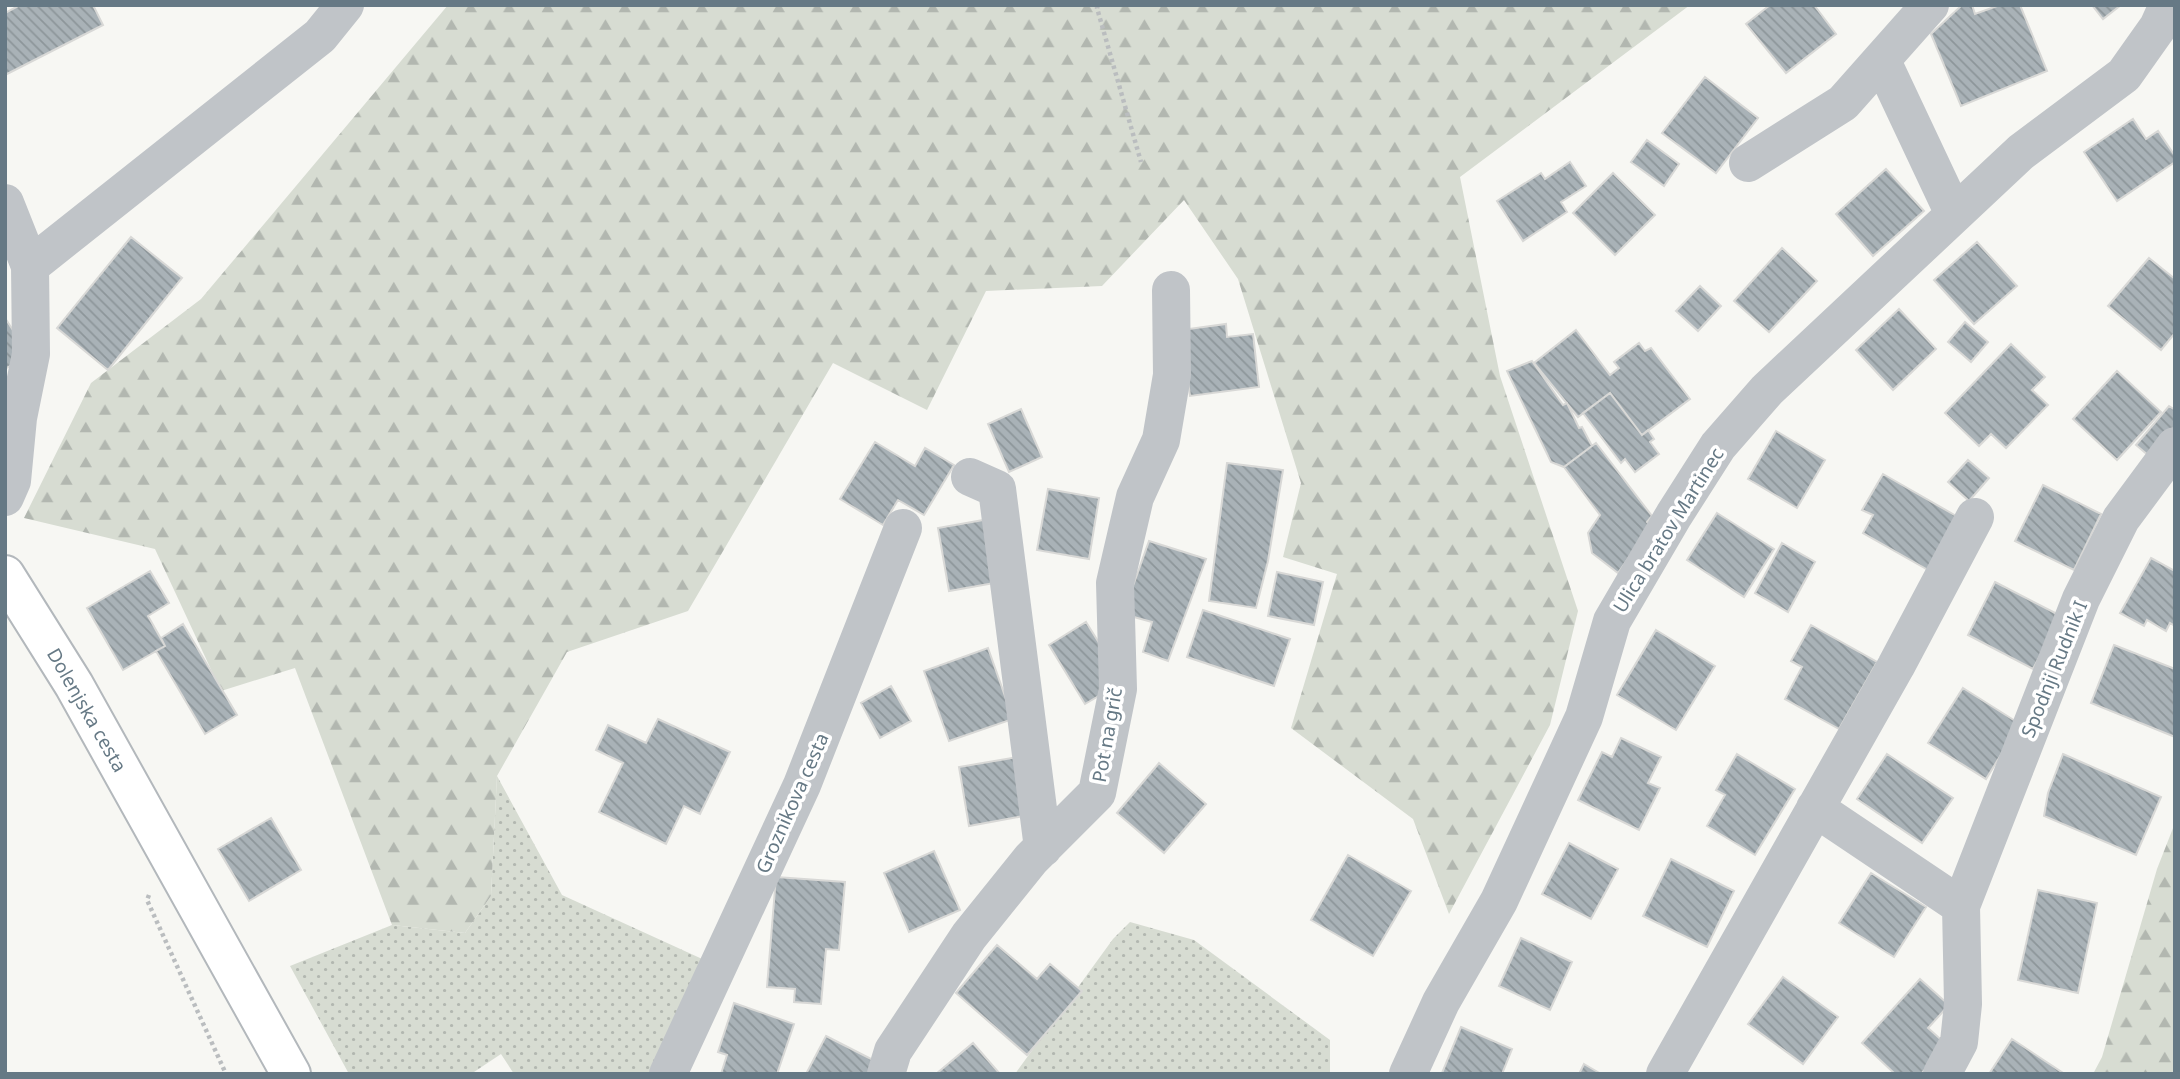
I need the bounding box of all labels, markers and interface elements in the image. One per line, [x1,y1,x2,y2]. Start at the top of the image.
street label: Ulica bratov Martinec [1607,443,1729,617]
street label: Spodnji Rudnik I [2015,597,2093,741]
street label: Dolenjska cesta [41,643,133,777]
street label: Pot na grič [1086,686,1128,784]
street label: Groznikova cesta [749,729,835,877]

